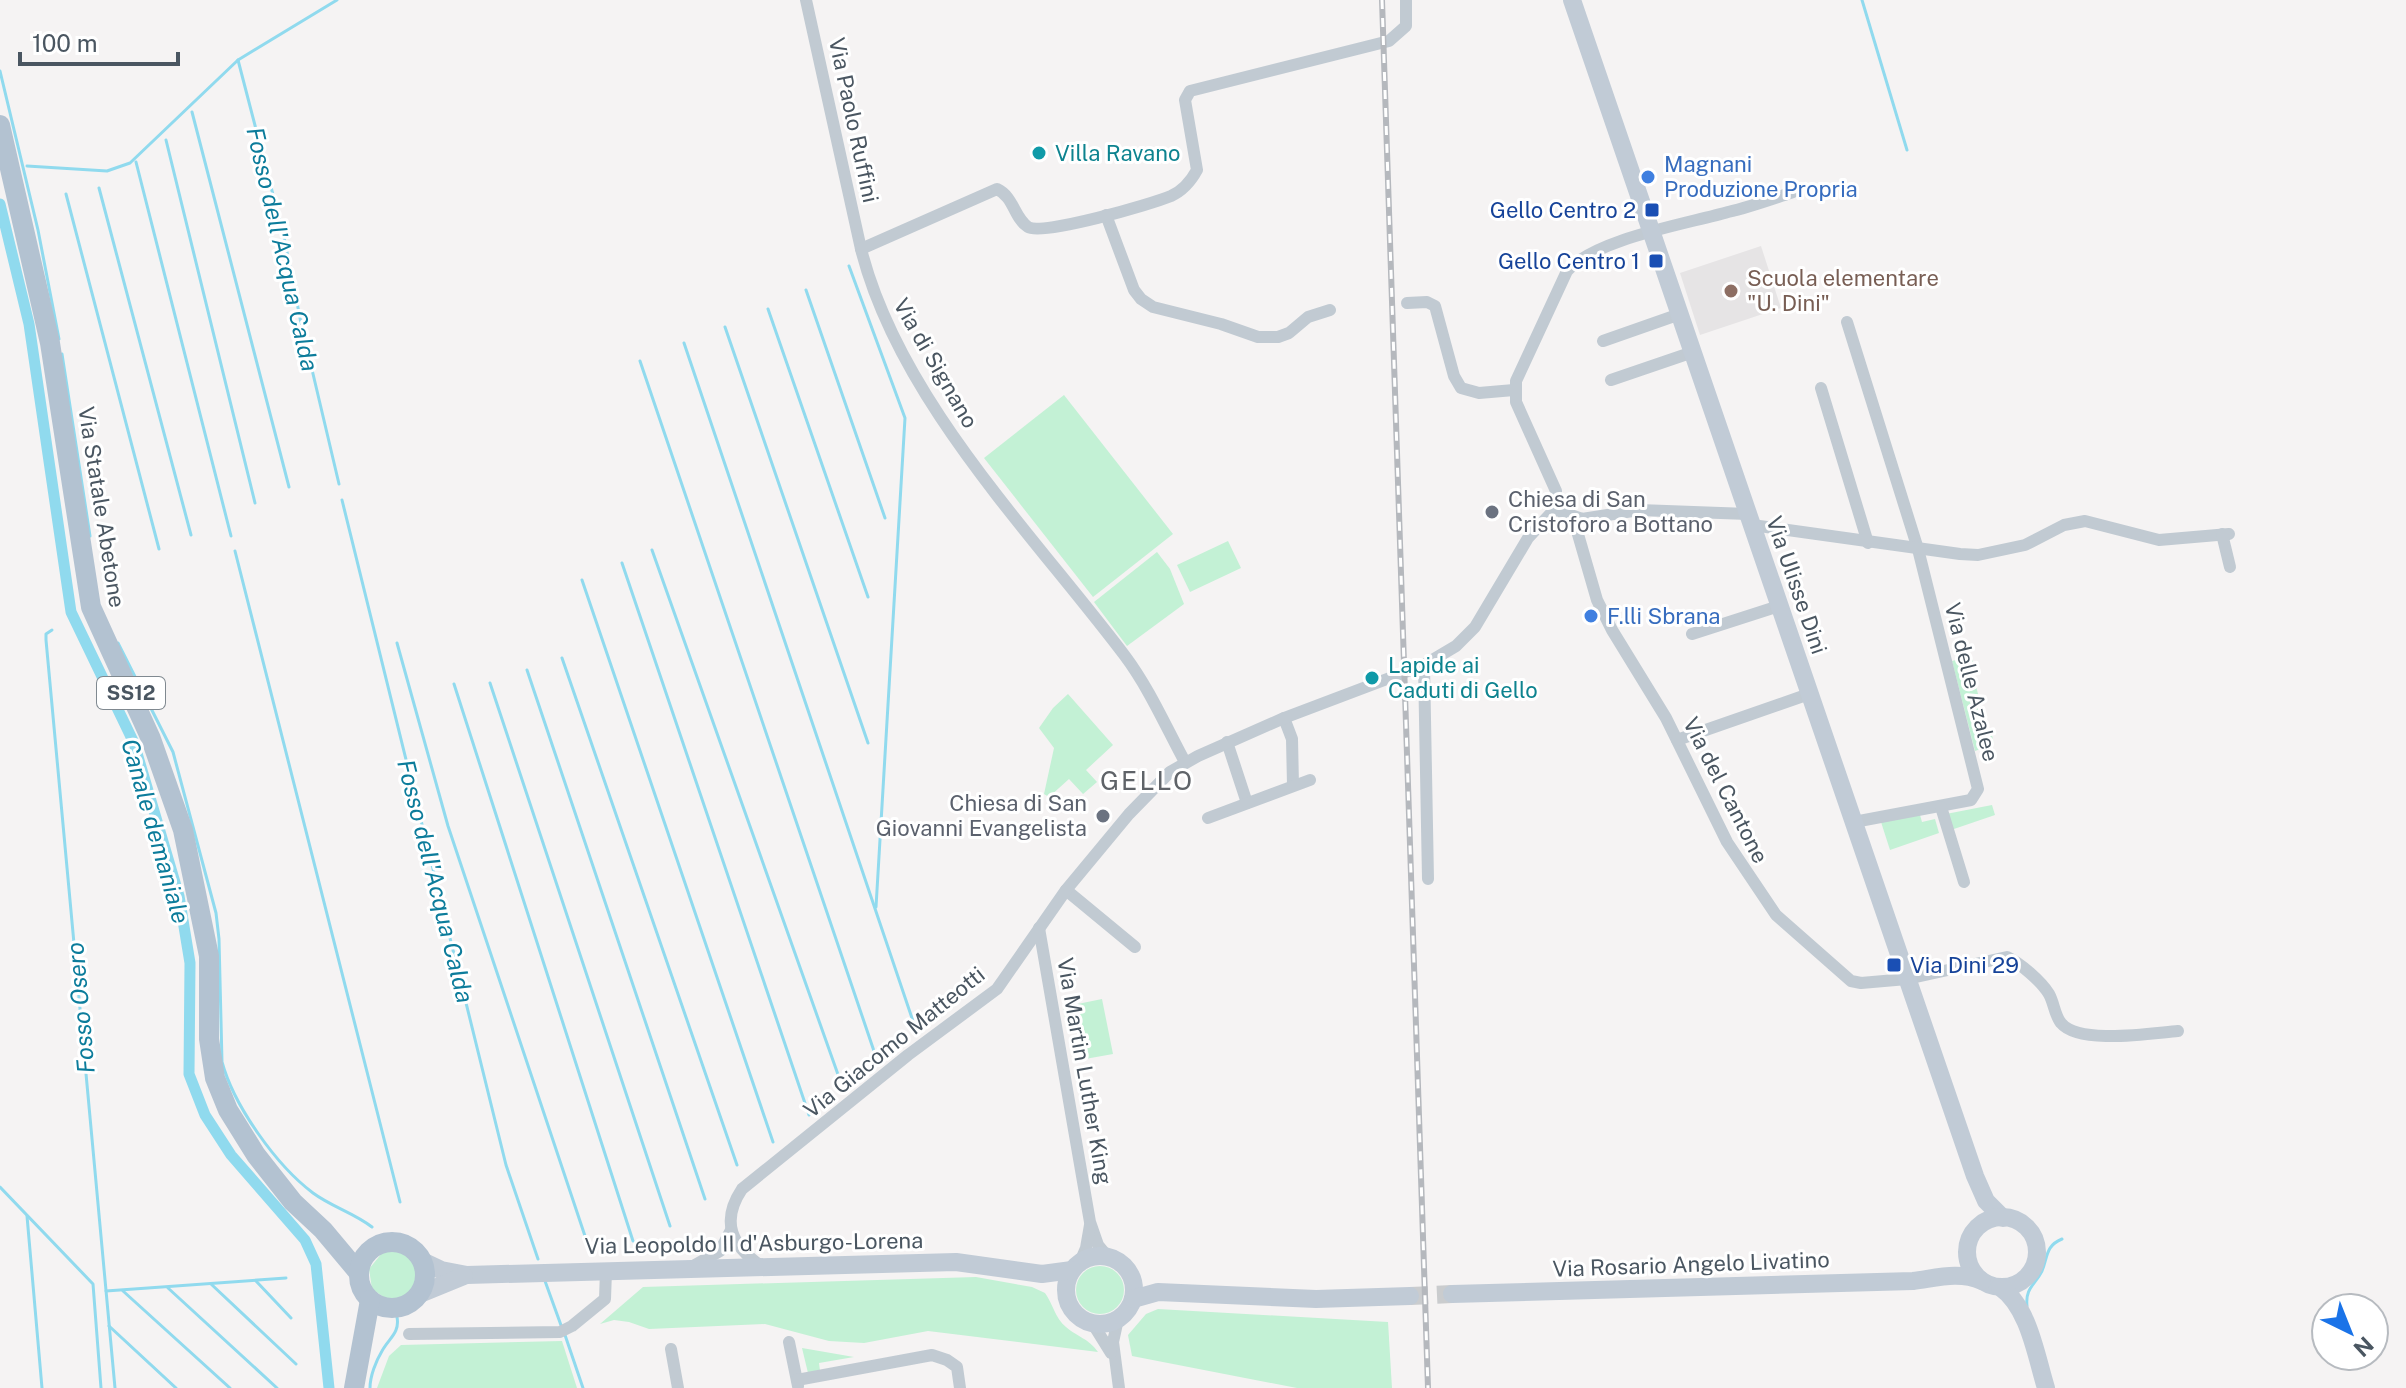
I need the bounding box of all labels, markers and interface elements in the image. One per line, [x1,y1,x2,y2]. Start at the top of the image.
scale bar [20,16,178,66]
text: 100 m [32,29,98,57]
street label: Via Paolo Ruffini [824,35,884,205]
water label: Fosso dell'Acqua Calda [241,124,325,374]
place label: Villa Ravano [1055,140,1180,166]
marker: Villa Ravano [1030,144,1048,162]
place label: Magnani Produzione Propria [1664,151,1858,202]
marker: Magnani Produzione Propria [1639,168,1657,186]
place label: Gello Centro 2 [1490,197,1636,223]
marker: Gello Centro 2 [1643,201,1661,219]
place label: Gello Centro 1 [1498,248,1640,274]
marker: Gello Centro 1 [1647,252,1665,270]
place label: Scuola elementare "U. Dini" [1747,265,1939,316]
marker: Scuola elementare "U. Dini" [1722,282,1740,300]
street label: Via di Signano [888,294,984,432]
street label: Via Statale Abetone [73,405,131,609]
place label: Chiesa di San Cristoforo a Bottano [1508,486,1713,537]
marker: Chiesa di San Cristoforo a Bottano [1483,503,1501,521]
street label: Via Ulisse Dini [1761,513,1833,657]
street label: Via delle Azalee [1940,600,2004,764]
place label: F.lli Sbrana [1607,603,1720,629]
marker: F.lli Sbrana [1582,607,1600,625]
place label: Lapide ai Caduti di Gello [1388,652,1538,703]
marker: Lapide ai Caduti di Gello [1363,669,1381,687]
road number: SS12 [97,677,165,709]
street label: Via del Cantone [1678,713,1774,867]
water label: Canale demaniale [116,735,196,927]
water label: Fosso dell'Acqua Calda [392,756,480,1006]
district label: GELLO [1100,765,1194,796]
place label: Chiesa di San Giovanni Evangelista [876,790,1087,841]
marker: Chiesa di San Giovanni Evangelista [1094,807,1112,825]
water label: Fosso Osero [60,941,100,1075]
place label: Via Dini 29 [1910,952,2019,978]
street label: Via Martin Luther King [1052,956,1118,1186]
marker: Via Dini 29 [1885,956,1903,974]
street label: Via Giacomo Matteotti [798,961,990,1123]
street label: Via Leopoldo II d'Asburgo-Lorena [584,1227,924,1259]
street label: Via Rosario Angelo Livatino [1552,1246,1830,1282]
north arrow [2310,1292,2390,1372]
text: N [2348,1331,2379,1362]

